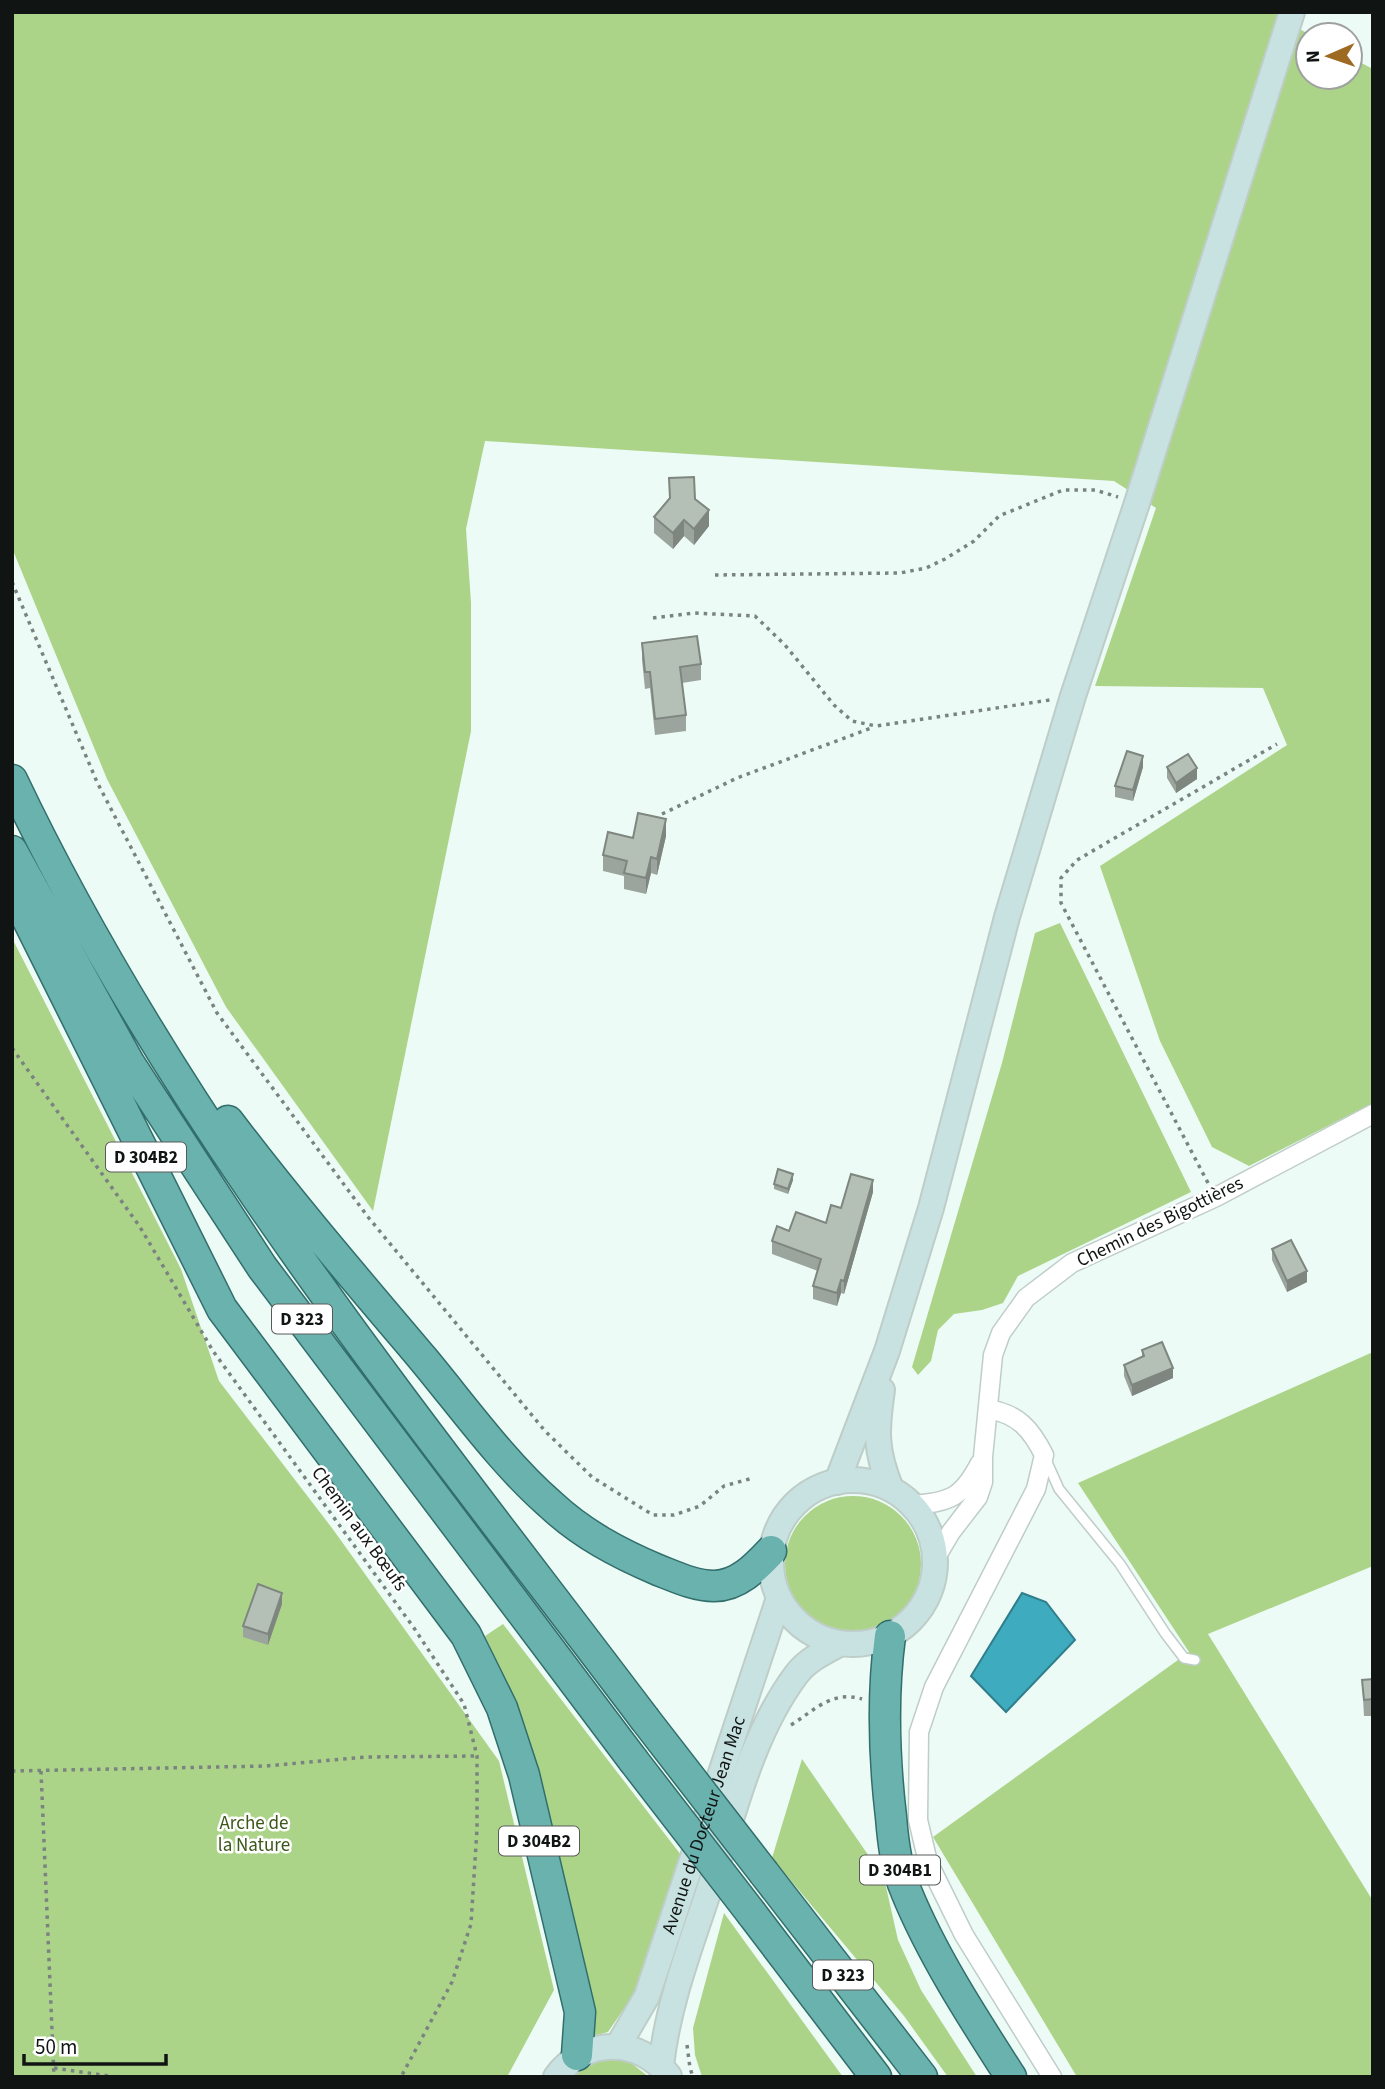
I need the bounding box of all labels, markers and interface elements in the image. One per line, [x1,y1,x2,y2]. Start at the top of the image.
north arrow [1294,21,1364,91]
text: N [1300,50,1327,63]
road number: D 304B2 [106,1142,186,1172]
street label: Chemin des Bigottières [1072,1170,1248,1274]
road number: D 323 [272,1304,332,1334]
street label: Chemin aux Bœufs [304,1461,414,1597]
street label: Avenue du Docteur Jean Mac [655,1712,753,1937]
park label: Arche de la Nature [218,1810,290,1859]
road number: D 304B2 [499,1826,579,1856]
road number: D 304B1 [860,1856,940,1884]
road number: D 323 [813,1961,873,1990]
scale bar [24,2022,166,2066]
text: 50 m [35,2032,77,2062]

